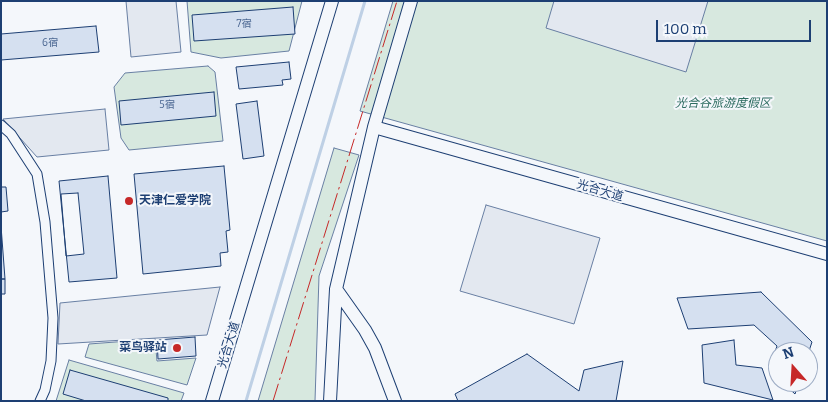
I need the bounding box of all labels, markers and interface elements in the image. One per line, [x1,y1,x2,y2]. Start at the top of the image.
scale bar [658,10,813,42]
house number: 7宿 [236,18,252,30]
text: 100 m [664,20,707,38]
house number: 6宿 [42,37,58,49]
park label: 光合谷旅游度假区 [675,97,771,111]
house number: 5宿 [159,99,175,111]
street label: 光合大道 [575,177,625,205]
place label: 天津仁爱学院 [139,194,211,208]
marker: 天津仁爱学院 [123,195,135,207]
street label: 光合大道 [215,320,243,370]
place label: 菜鸟驿站 [119,341,167,355]
marker: 菜鸟驿站 [171,342,183,354]
north arrow [768,342,818,392]
text: N [780,343,796,363]

